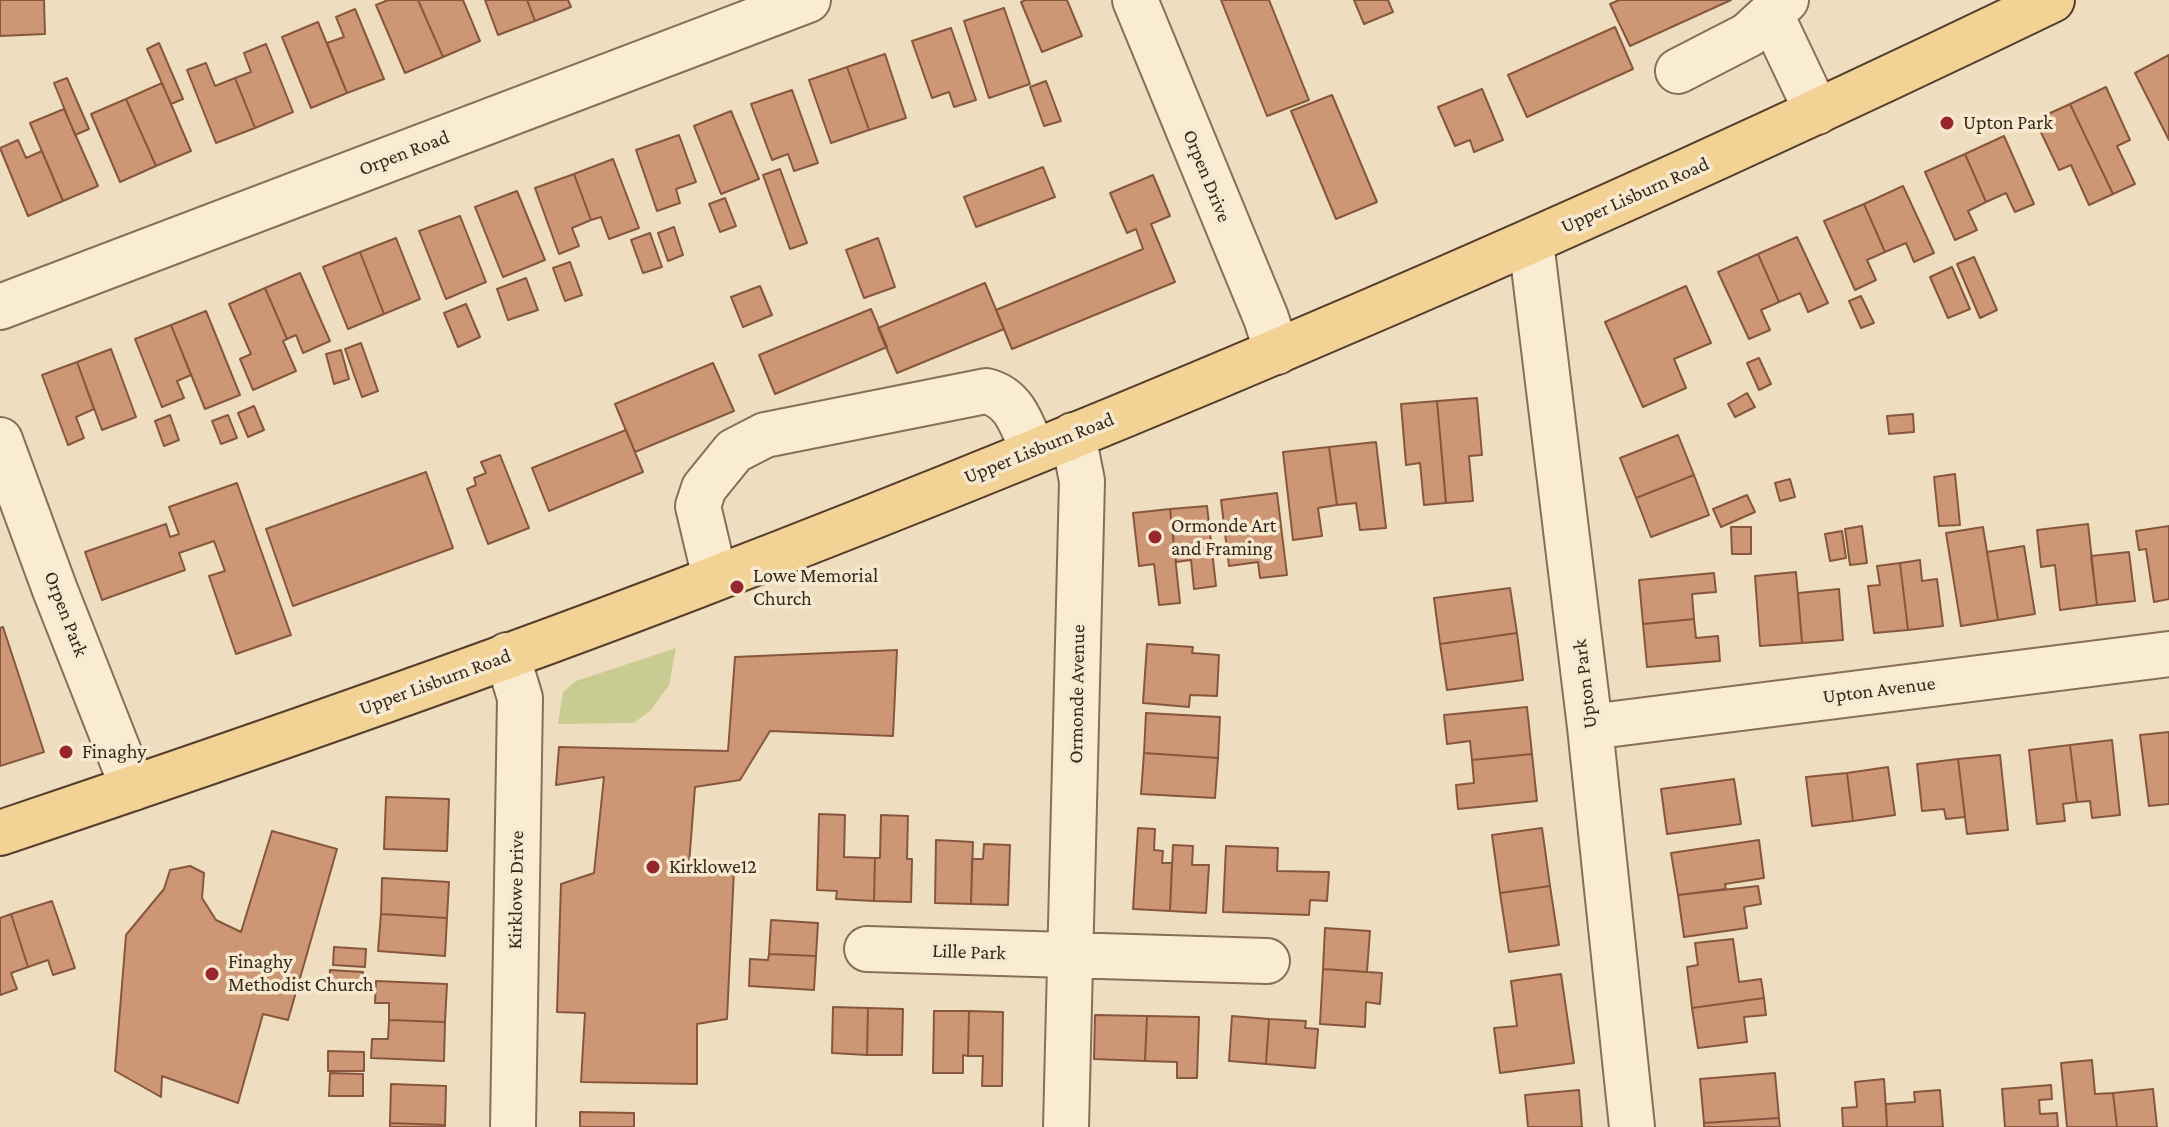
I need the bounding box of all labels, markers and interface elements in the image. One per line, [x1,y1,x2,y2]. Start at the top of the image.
place label: Upton Park [1963,111,2053,135]
marker: Upton Park [1938,114,1956,132]
street label: Orpen Road [355,125,453,181]
street label: Orpen Drive [1178,126,1236,226]
street label: Upper Lisburn Road [1557,152,1713,238]
street label: Upper Lisburn Road [961,407,1117,489]
place label: Ormonde Art and Framing [1171,514,1276,561]
marker: Ormonde Art and Framing [1146,528,1164,546]
place label: Lowe Memorial Church [753,564,878,611]
street label: Orpen Park [39,568,93,660]
marker: Lowe Memorial Church [728,578,746,596]
street label: Ormonde Avenue [1064,624,1090,764]
street label: Upton Park [1568,638,1602,730]
street label: Upper Lisburn Road [356,643,514,721]
street label: Upton Avenue [1821,671,1937,709]
place label: Finaghy [82,740,147,764]
marker: Finaghy [57,743,75,761]
street label: Kirklowe Drive [503,830,529,950]
place label: Kirklowe12 [669,855,757,879]
marker: Kirklowe12 [644,858,662,876]
street label: Lille Park [932,939,1006,965]
place label: Finaghy Methodist Church [228,950,373,997]
marker: Finaghy Methodist Church [203,965,221,983]

